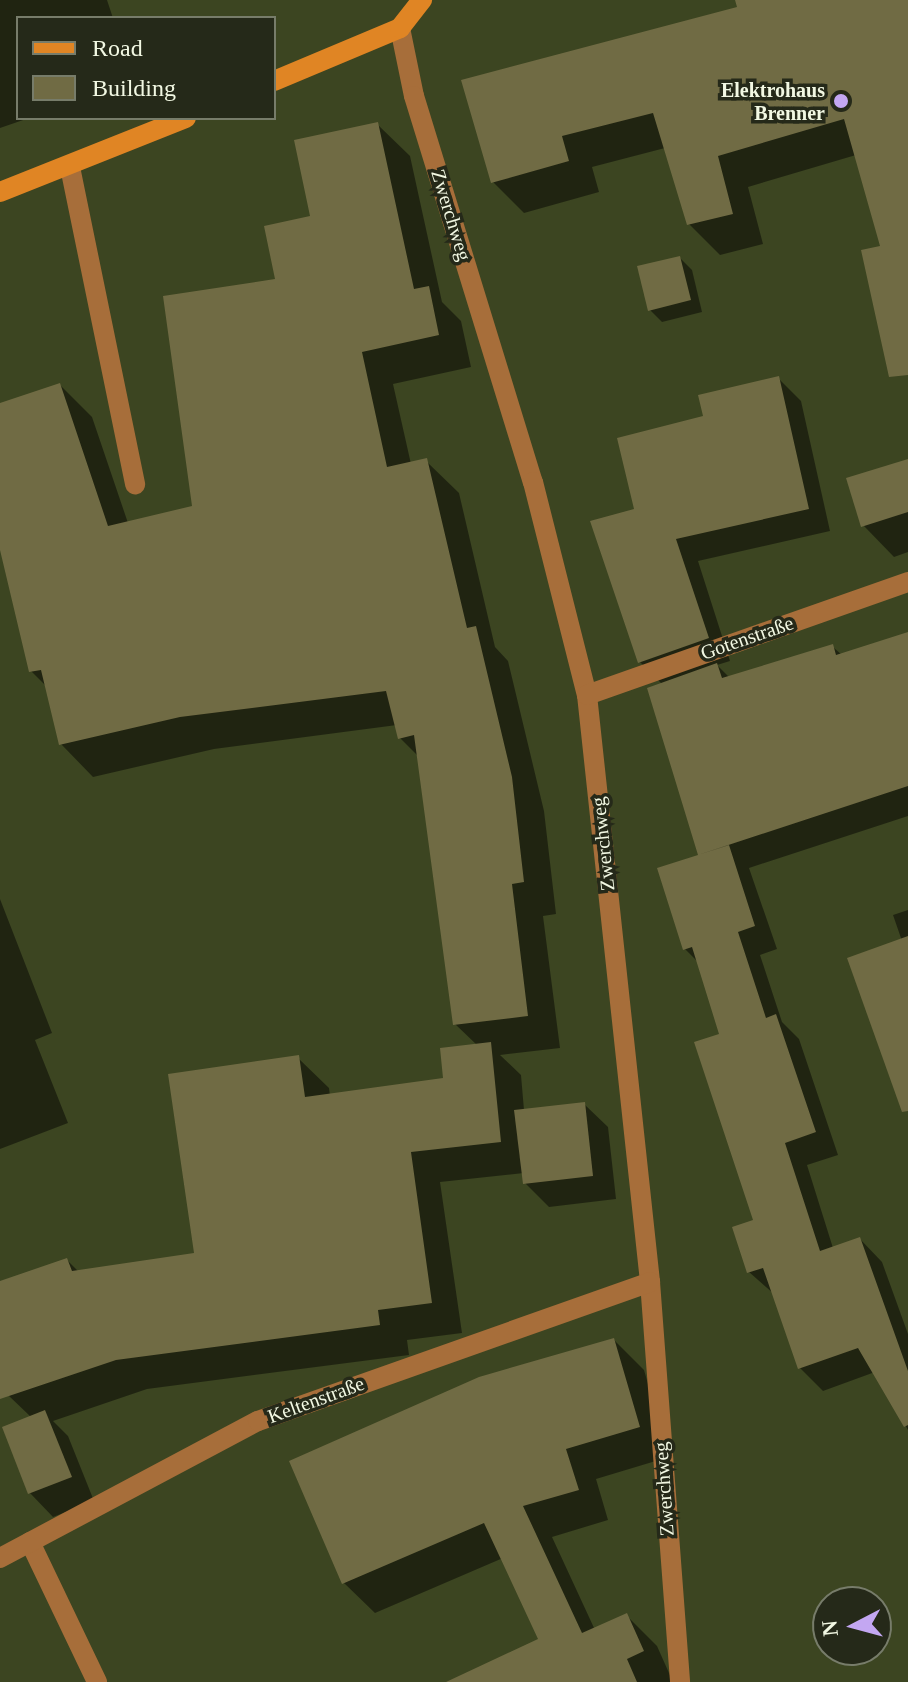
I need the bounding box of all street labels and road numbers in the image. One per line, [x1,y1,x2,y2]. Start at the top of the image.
street label: Zwerchweg [426,166,476,264]
street label: Gotenstraße [697,611,797,665]
street label: Zwerchweg [586,796,620,892]
street label: Keltenstraße [264,1371,368,1429]
street label: Zwerchweg [649,1441,679,1537]

